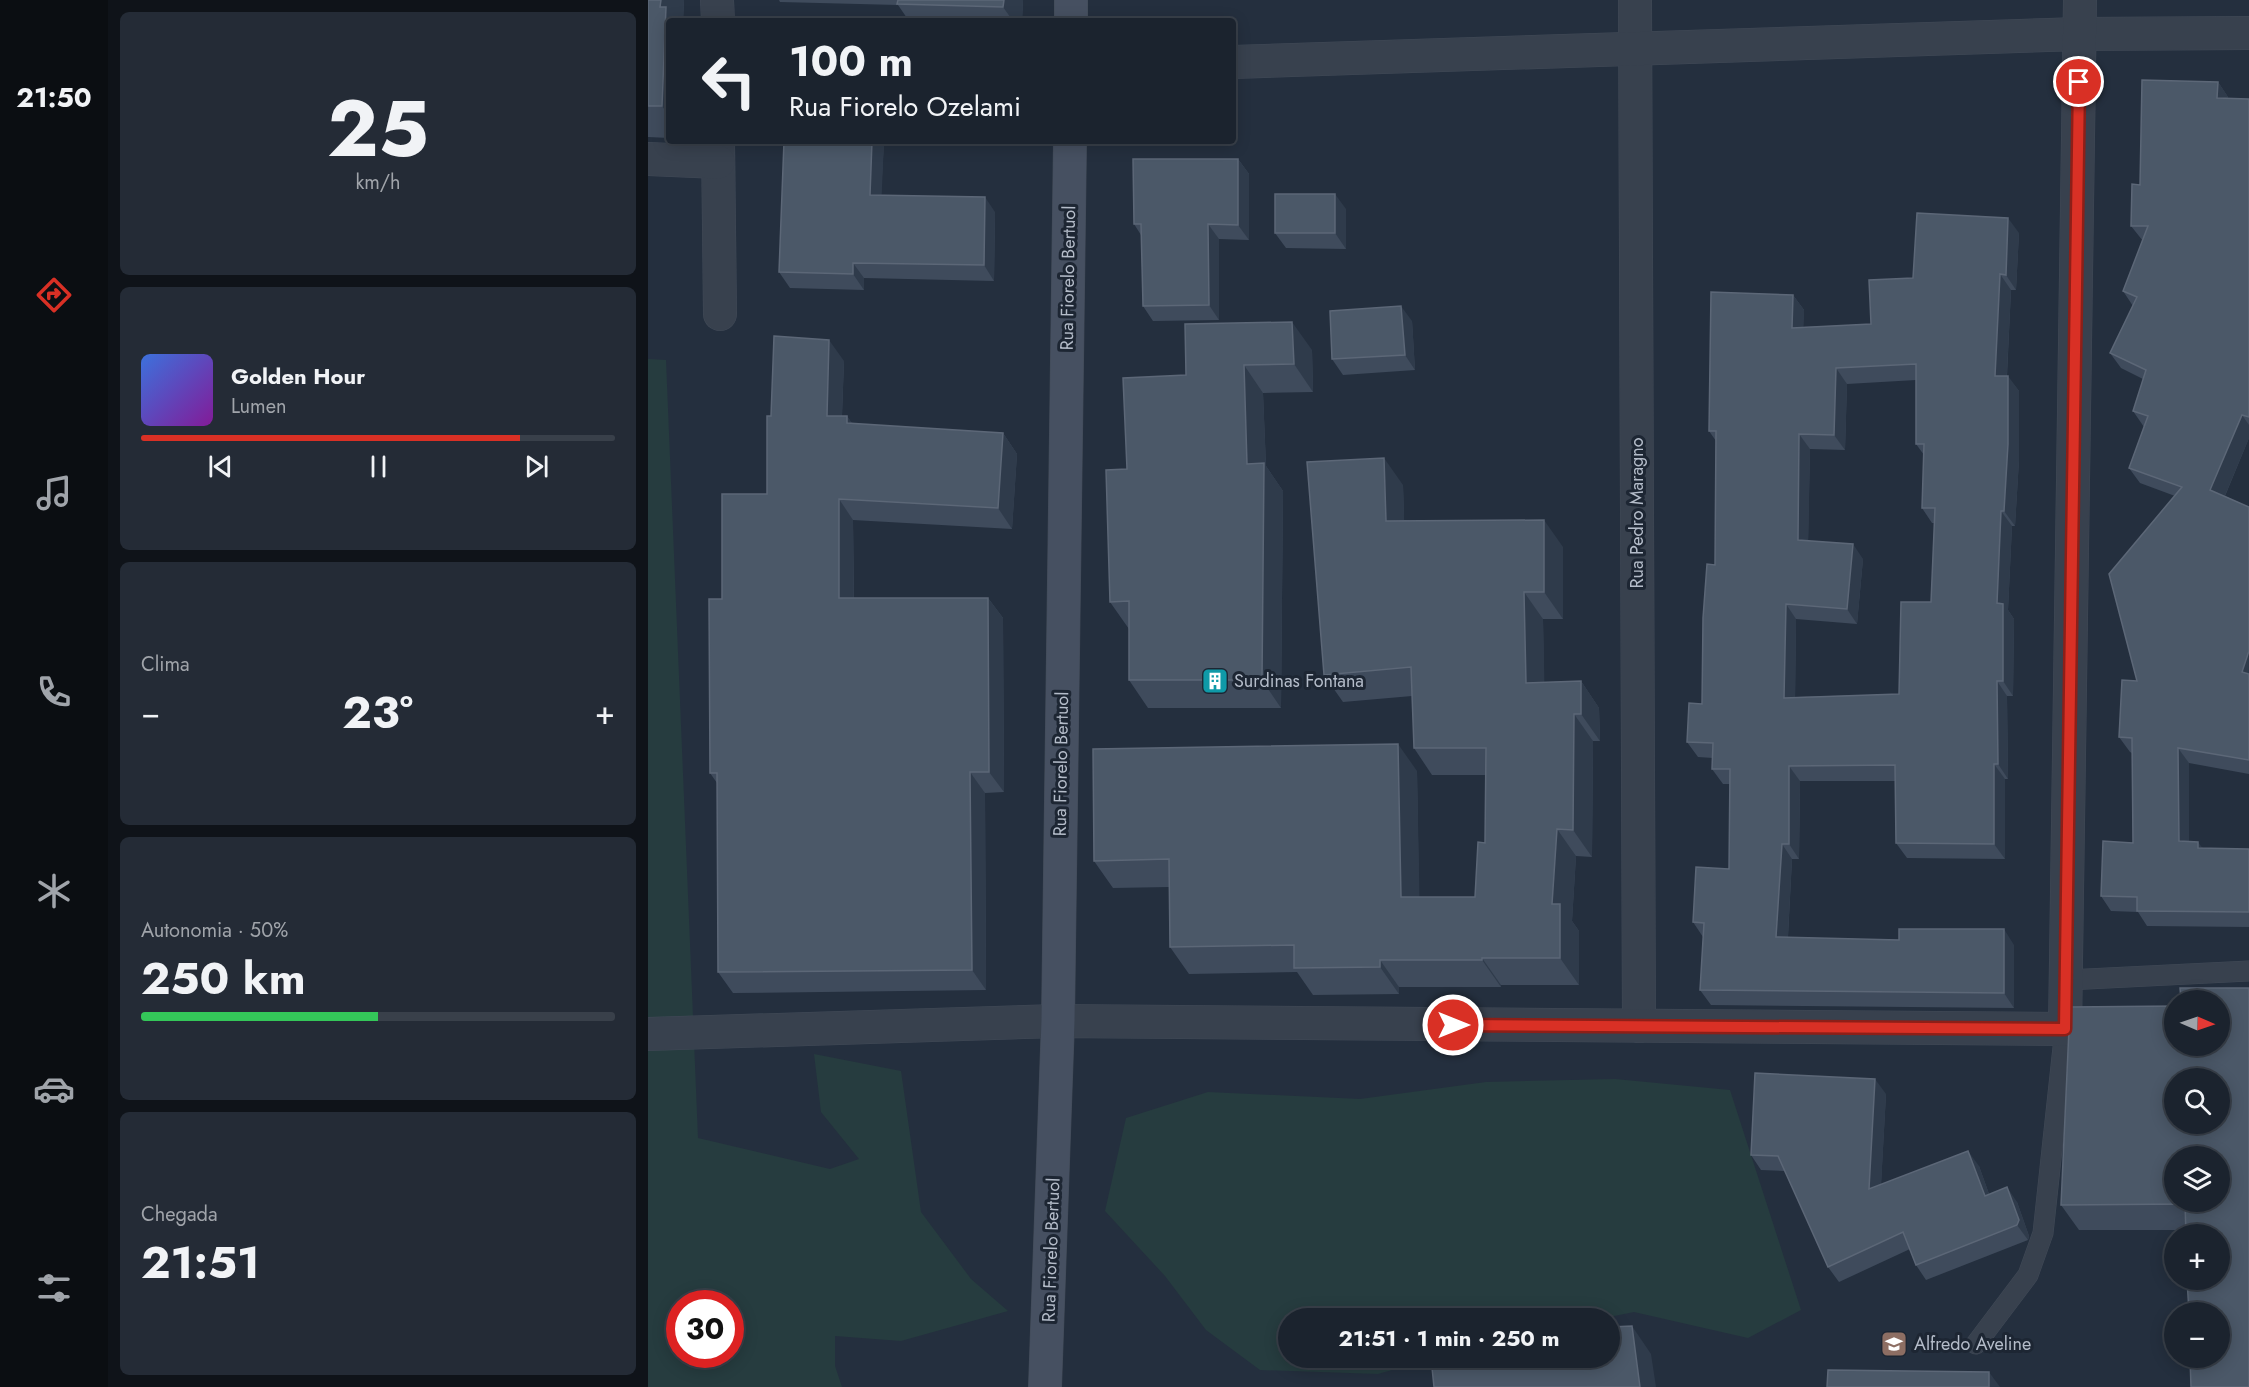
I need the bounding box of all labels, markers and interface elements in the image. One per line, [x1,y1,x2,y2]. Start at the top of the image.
text: 100 m [789,31,913,92]
icon: left [690,42,768,120]
pin [2053,56,2104,107]
icon: arrive [2062,65,2095,98]
text: 25 [327,73,429,185]
text: 21:50 [16,78,92,117]
text: Rua Fiorelo Ozelami [789,87,1021,126]
text: km/h [355,168,401,197]
street label: Rua Fiorelo Bertuol [1054,205,1082,351]
icon: directions [33,274,75,316]
text: Golden Hour [231,360,365,392]
text: Lumen [231,392,287,421]
street label: Rua Pedro Maragno [1624,437,1650,589]
icon: previous [204,450,237,483]
icon: pause [362,450,395,483]
icon: next [520,450,553,483]
icon: music [33,472,75,514]
text: Clima [141,650,190,679]
building icon: Surdinas Fontana [1200,666,1230,696]
place label: Surdinas Fontana [1234,668,1364,694]
icon: phone [33,671,75,713]
text: 23° [342,680,413,745]
text: − [141,689,160,736]
text: + [595,689,615,736]
street label: Rua Fiorelo Bertuol [1047,691,1075,837]
icon: climate [33,870,75,912]
text: Autonomia · 50% [141,916,288,945]
text: 250 km [141,946,306,1011]
north arrow [2164,990,2230,1056]
map controls [2164,990,2230,1368]
position arrow [1421,993,1485,1057]
icon: car [33,1068,75,1110]
button: search [2164,1068,2230,1134]
button: layers [2164,1146,2230,1212]
street label: Rua Fiorelo Bertuol [1035,1177,1067,1323]
text: Chegada [141,1200,218,1229]
button: + [2164,1224,2230,1290]
text: 21:51 [141,1230,260,1295]
icon: filters [33,1267,75,1309]
speed limit sign: 30 [666,1290,744,1368]
button: − [2164,1302,2230,1368]
text: 21:51 · 1 min · 250 m [1338,1322,1560,1354]
school or university icon: Alfredo Aveline [1879,1329,1909,1359]
place label: Alfredo Aveline [1914,1331,2031,1357]

